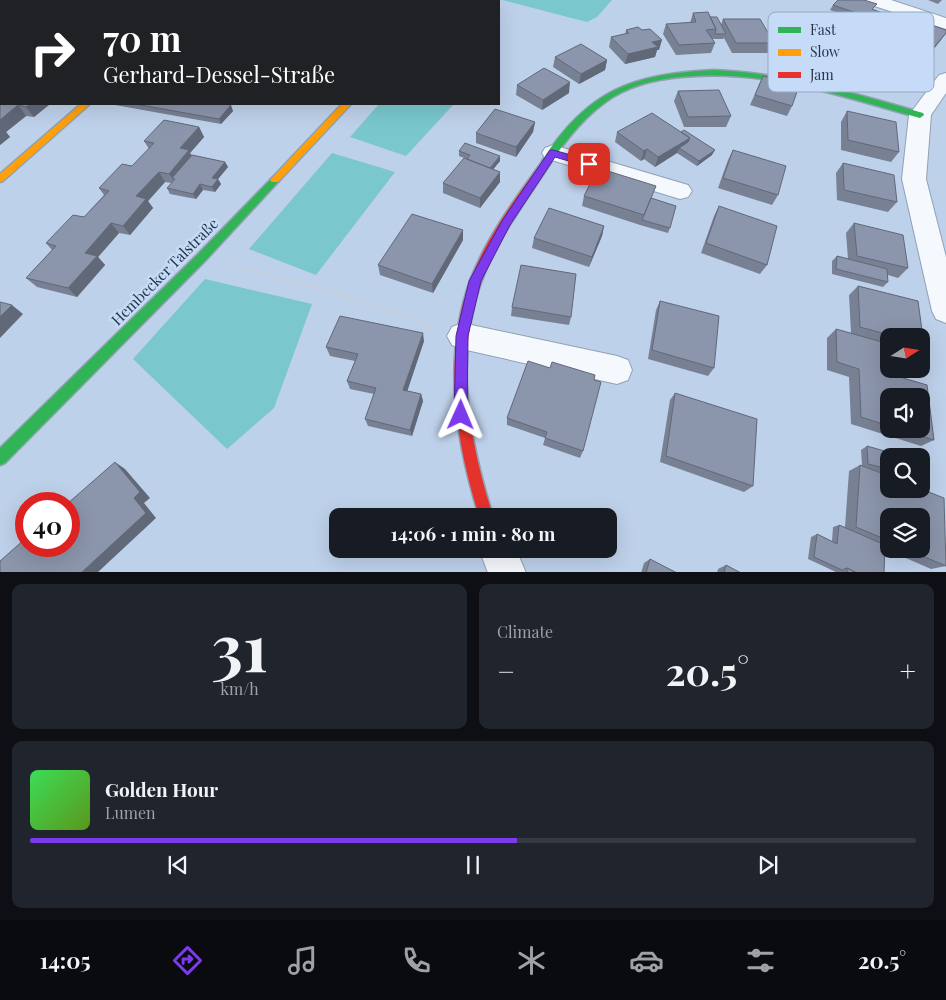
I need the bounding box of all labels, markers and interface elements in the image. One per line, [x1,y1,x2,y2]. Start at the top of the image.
legend [768,12,934,92]
text: 70 m [103,14,181,61]
icon: right [20,20,85,85]
text: Fast [810,20,837,39]
text: Slow [810,42,840,61]
text: Gerhard-Dessel-Straße [103,59,335,89]
text: Jam [809,65,834,84]
pin [568,143,610,185]
icon: arrive [575,150,603,178]
street label: Hembecker Talstraße [106,213,222,329]
north arrow [880,328,930,378]
map controls [880,328,930,558]
position arrow [434,388,486,440]
button: sound [880,388,930,438]
button: search [880,448,930,498]
speed limit sign: 40 [15,492,80,557]
button: layers [880,508,930,558]
text: 14:06 · 1 min · 80 m [390,520,556,546]
text: 31 [211,602,268,688]
text: Climate [497,621,553,642]
text: 20.5° [666,645,749,696]
text: − [497,652,515,689]
text: + [900,652,916,689]
text: km/h [220,678,259,699]
text: Golden Hour [105,776,218,802]
text: Lumen [105,802,156,823]
icon: previous [164,851,192,879]
icon: pause [459,851,487,879]
icon: next [754,851,782,879]
icon: directions [170,943,205,978]
icon: music [285,943,320,978]
icon: phone [399,943,434,978]
icon: climate [514,943,549,978]
icon: car [629,943,664,978]
icon: filters [743,943,778,978]
text: 14:05 [40,945,91,975]
text: 20.5° [858,945,906,975]

